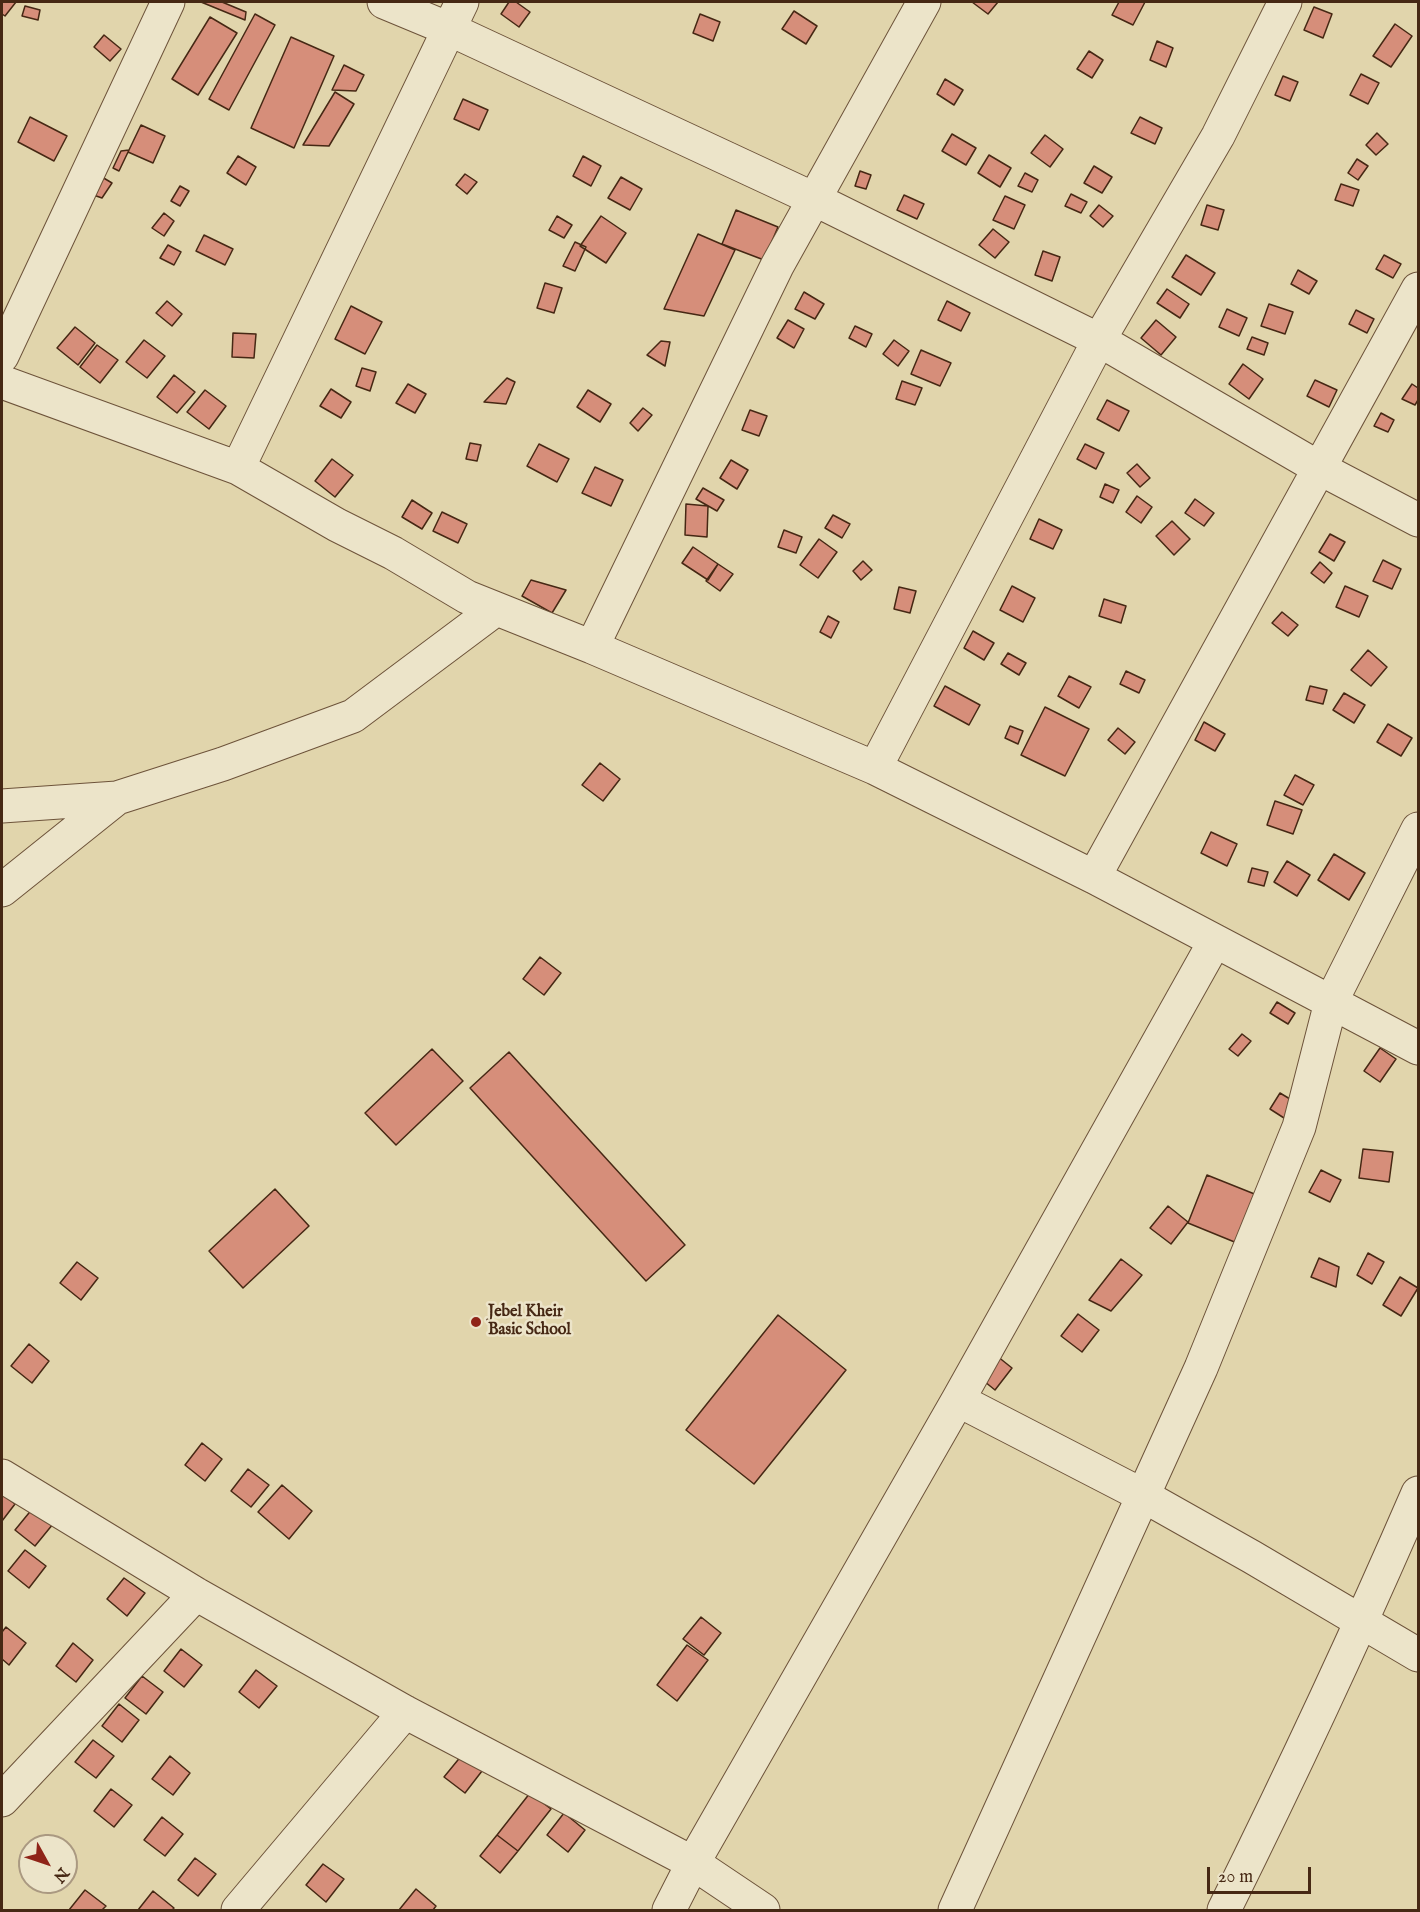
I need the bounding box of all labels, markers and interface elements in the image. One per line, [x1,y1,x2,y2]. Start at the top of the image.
place label: Jebel Kheir Basic School [488,1303,571,1341]
marker: Jebel Kheir Basic School [469,1315,483,1329]
north arrow [18,1834,78,1894]
scale bar [1210,1855,1314,1893]
text: N [48,1863,72,1886]
text: 20 m [1218,1866,1253,1889]

